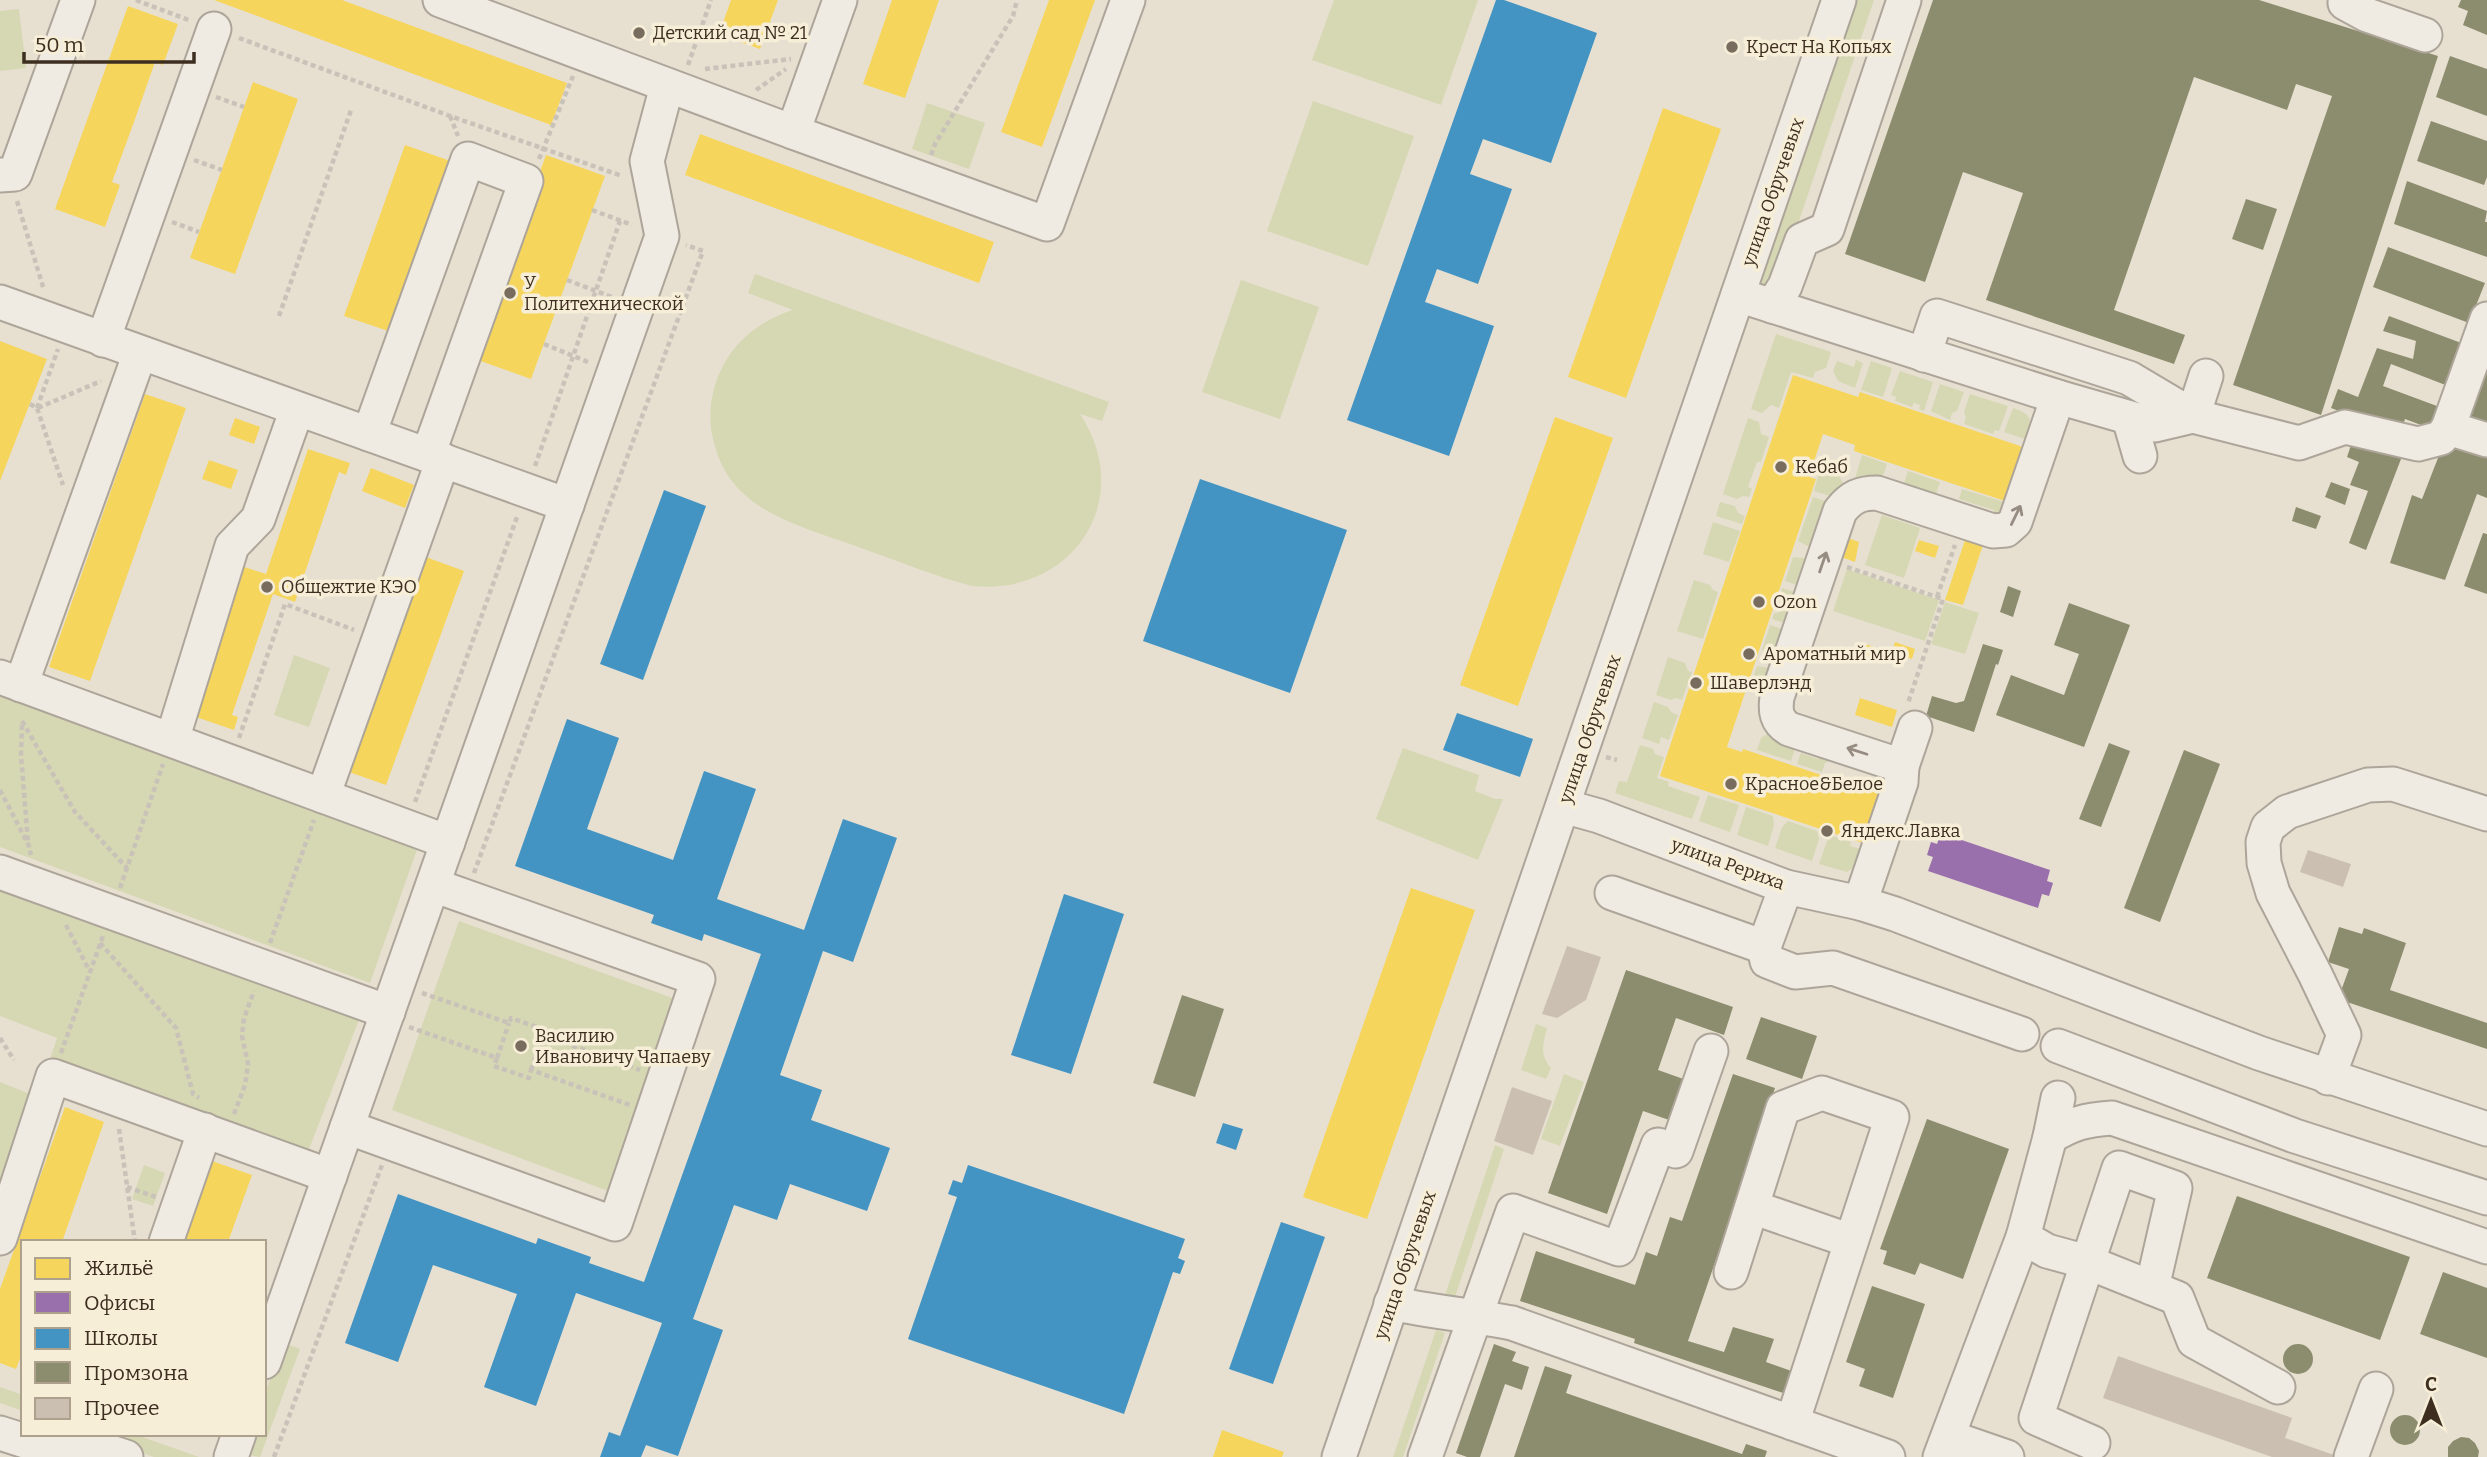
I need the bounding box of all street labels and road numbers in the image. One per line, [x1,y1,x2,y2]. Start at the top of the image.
street label: улица Обручевых [1737,115,1809,270]
street label: улица Обручевых [1554,652,1626,807]
street label: улица Рериха [1667,833,1788,895]
street label: улица Обручевых [1369,1188,1441,1343]

